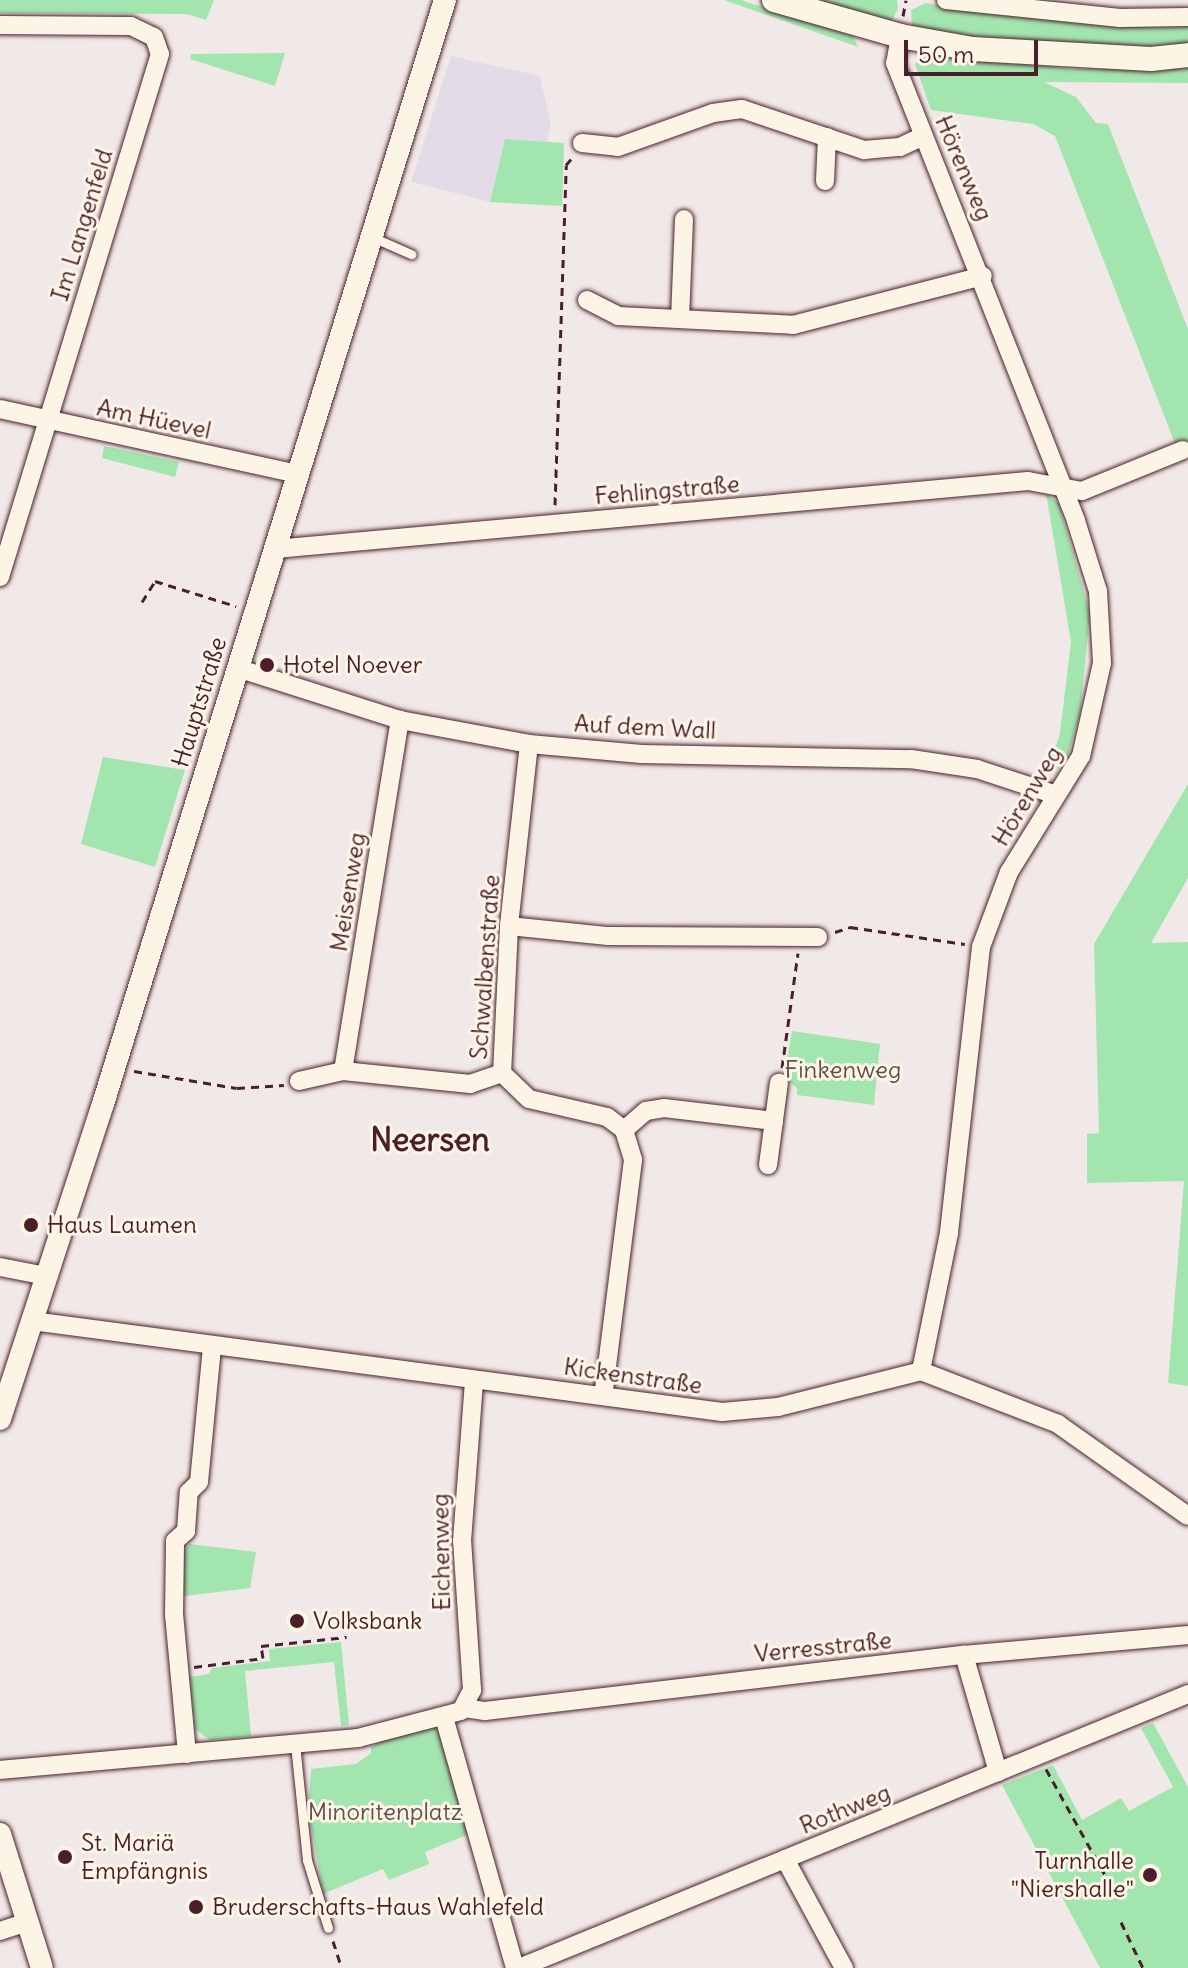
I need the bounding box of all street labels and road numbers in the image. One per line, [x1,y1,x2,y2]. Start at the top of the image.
street label: Hörenweg [929,111,999,225]
street label: Im Langenfeld [45,146,119,304]
street label: Am Hüevel [94,393,214,445]
street label: Fehlingstraße [593,469,741,511]
street label: Hauptstraße [166,633,232,771]
street label: Auf dem Wall [573,709,717,745]
street label: Hörenweg [986,741,1068,851]
street label: Meisenweg [324,830,372,954]
street label: Schwalbenstraße [464,873,506,1061]
street label: Kickenstraße [562,1352,704,1400]
street label: Eichenweg [426,1493,456,1611]
street label: Verresstraße [753,1625,893,1669]
street label: Rothweg [795,1778,895,1840]

